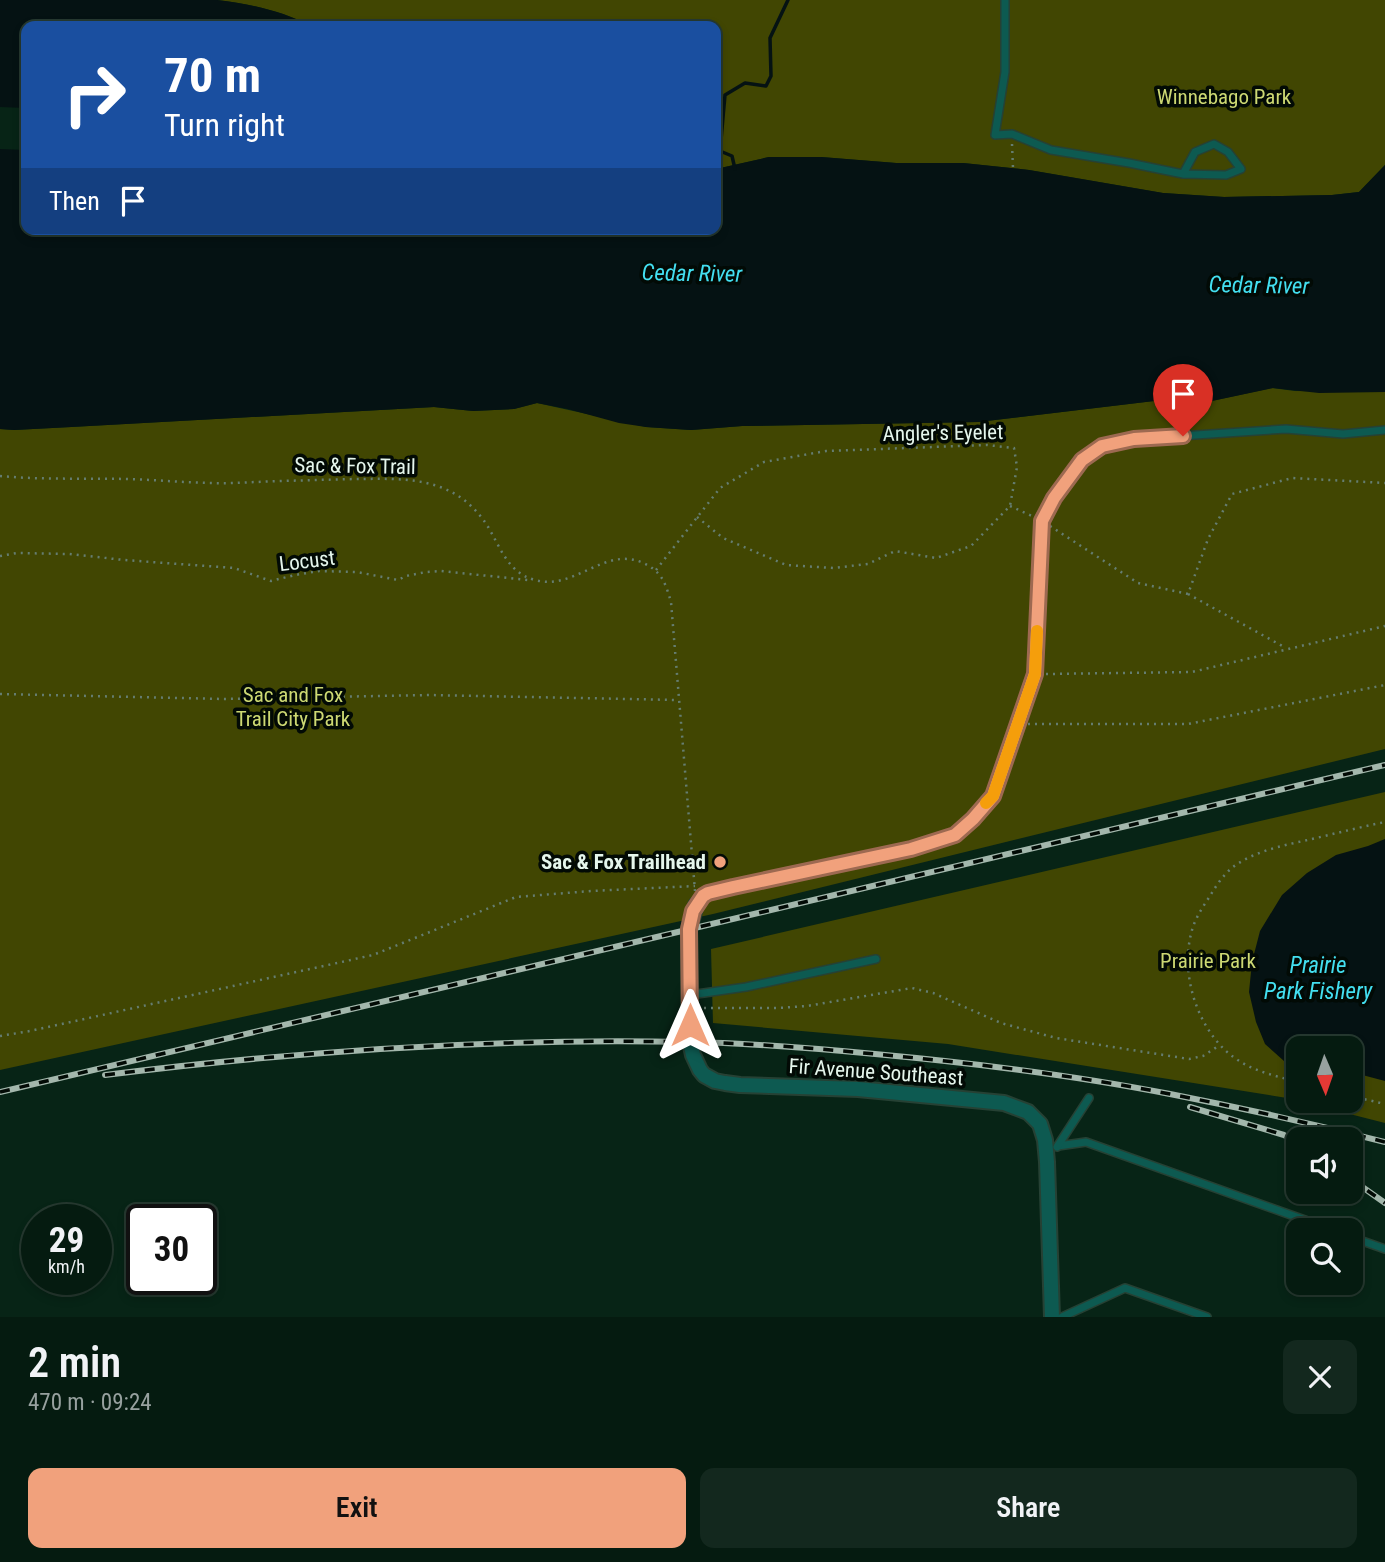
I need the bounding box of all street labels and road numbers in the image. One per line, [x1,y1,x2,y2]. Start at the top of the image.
street label: Angler's Eyelet [882,420,1004,446]
street label: Sac & Fox Trail [294,453,416,479]
street label: Locust [278,546,336,576]
street label: Fir Avenue Southeast [788,1054,964,1090]

